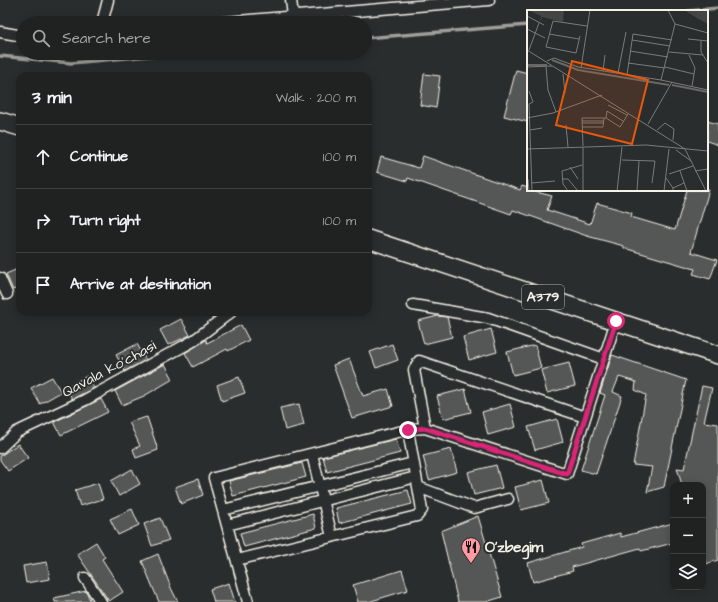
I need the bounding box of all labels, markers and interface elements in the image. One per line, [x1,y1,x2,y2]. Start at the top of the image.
inset map [527,10,708,191]
search box [16,16,372,60]
icon: search [30,27,52,49]
text: Search here [62,28,151,49]
text: 3 min [32,86,72,110]
text: Walk · 200 m [276,89,356,107]
icon: ahead [32,146,54,168]
text: Continue [70,146,128,167]
text: 100 m [323,148,356,166]
icon: right [32,210,54,232]
text: Turn right [70,210,141,231]
text: 100 m [323,212,356,230]
icon: arrive [32,274,54,296]
text: Arrive at destination [70,274,211,295]
road number: A379 [522,285,564,309]
route start [607,312,625,330]
street label: Qavala ko'chasi [58,335,161,403]
route end [399,421,417,439]
map controls [670,482,706,590]
button: + [670,482,706,518]
button: − [670,518,706,554]
restaurant icon: O'zbegim [460,536,482,564]
place label: O'zbegim [485,537,543,560]
button: layers [670,554,706,590]

